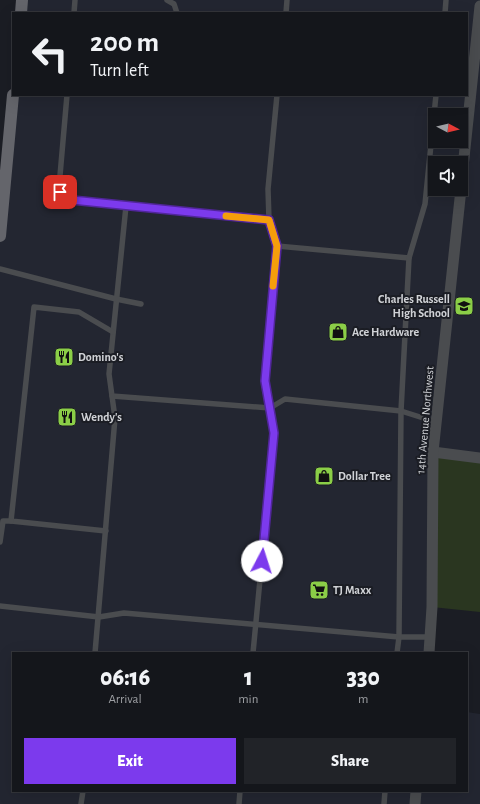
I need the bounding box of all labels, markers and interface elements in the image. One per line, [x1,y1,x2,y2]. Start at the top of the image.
icon: left [24,28,76,80]
text: 200 m [90,29,159,57]
text: Turn left [90,62,149,80]
north arrow [428,108,468,148]
map controls [428,108,468,196]
button: sound [428,156,468,196]
pin [43,175,77,209]
icon: arrive [49,181,71,203]
place label: Charles Russell High School [378,293,450,319]
school or university icon: Charles Russell High School [453,295,475,317]
shop icon: Ace Hardware [327,321,349,343]
place label: Ace Hardware [352,326,420,338]
restaurant icon: Domino's [53,346,75,368]
place label: Domino's [78,351,124,363]
street label: 14th Avenue Northwest [414,365,436,474]
restaurant icon: Wendy's [56,406,78,428]
place label: Wendy's [81,411,122,424]
shop icon: Dollar Tree [313,465,335,487]
place label: Dollar Tree [338,470,391,482]
position arrow [241,540,283,582]
supermarket icon: TJ Maxx [308,579,330,601]
place label: TJ Maxx [333,584,372,596]
text: 06:16 [100,666,150,690]
text: 1 [244,666,253,690]
text: 330 [346,666,380,690]
text: Arrival [108,693,142,706]
text: min [238,693,258,706]
text: m [358,693,368,706]
button: Exit [24,738,236,784]
button: Share [244,738,456,784]

